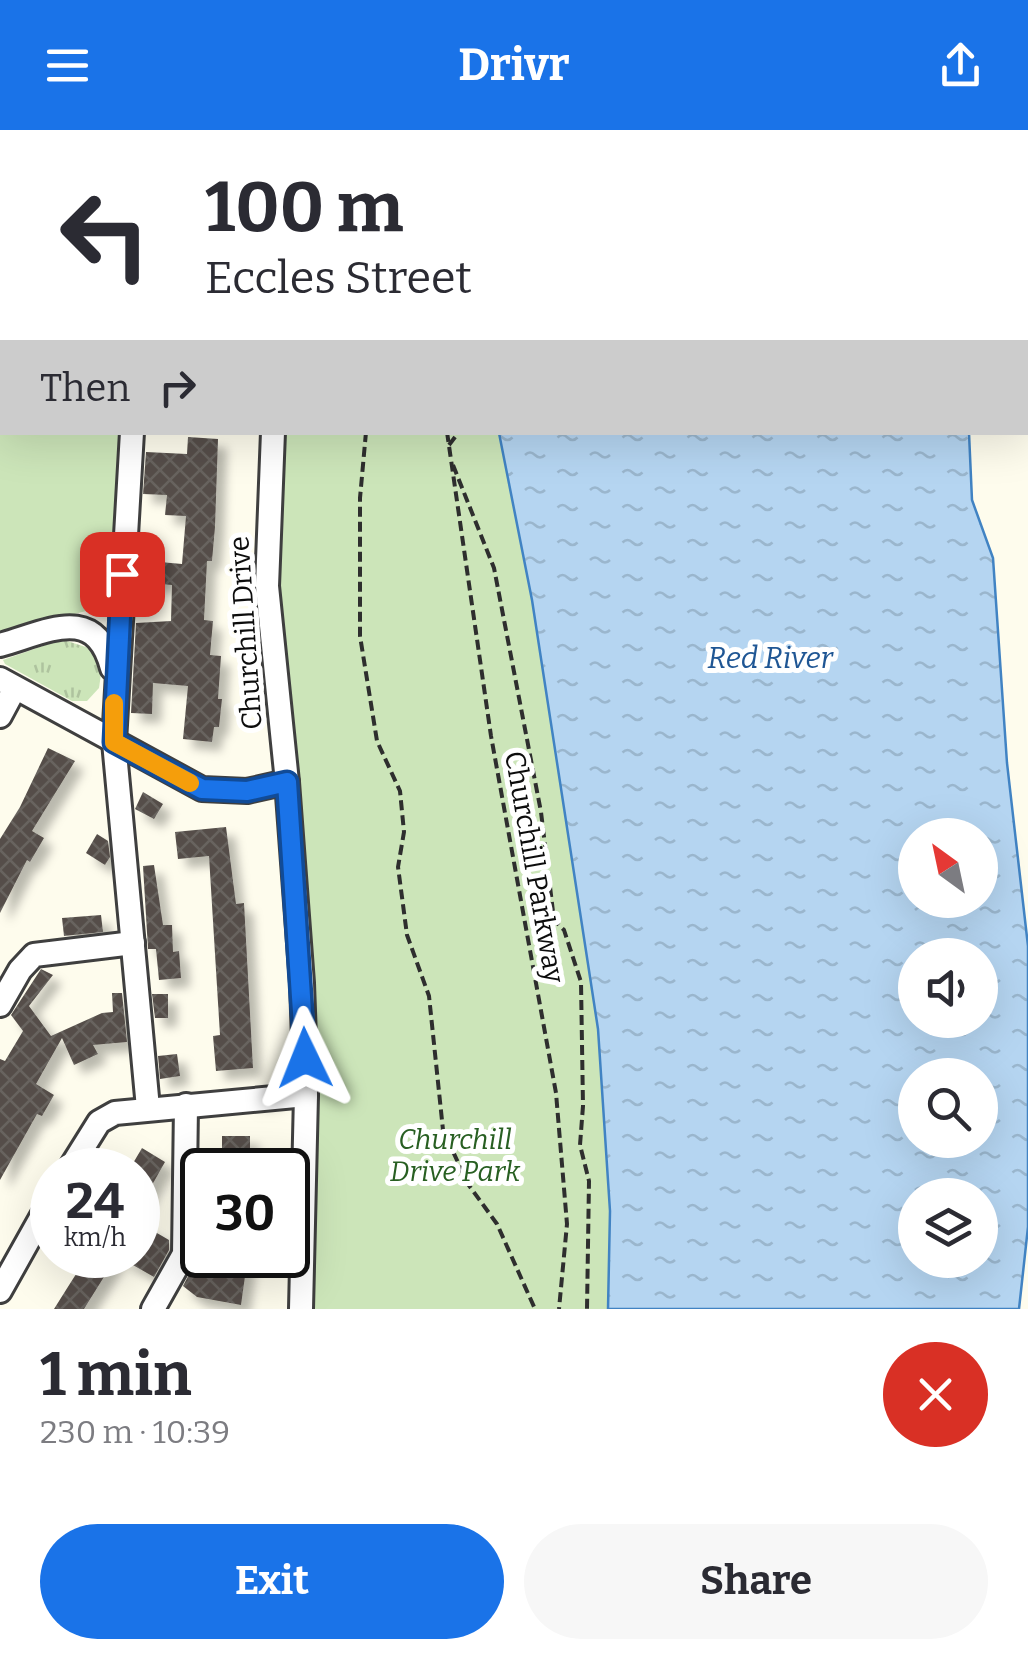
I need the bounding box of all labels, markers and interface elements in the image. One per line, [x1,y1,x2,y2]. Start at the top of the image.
icon: menu [40,38,95,93]
text: Drivr [458,38,570,92]
icon: share [933,38,988,93]
text: 100 m [205,166,404,250]
icon: left [40,170,170,300]
text: Eccles Street [205,251,472,305]
icon: right [150,360,205,415]
text: Then [40,365,130,411]
pin [80,532,165,617]
street label: Churchill Drive [222,535,269,731]
icon: arrive [95,547,150,602]
water label: Red River [707,640,835,676]
street label: Churchill Parkway [498,749,571,986]
north arrow [898,818,998,918]
map controls [898,818,998,1278]
button: sound [898,938,998,1038]
position arrow [253,1006,357,1110]
button: search [898,1058,998,1158]
park label: Churchill Drive Park [390,1123,521,1188]
speed limit sign: 30 [180,1148,310,1278]
text: 24 [66,1171,124,1231]
button: layers [898,1178,998,1278]
text: km/h [64,1223,126,1253]
text: 1 min [40,1339,192,1411]
button: close [883,1342,988,1447]
text: 230 m · 10:39 [40,1413,230,1451]
button: Exit [40,1524,504,1639]
button: Share [524,1524,988,1639]

